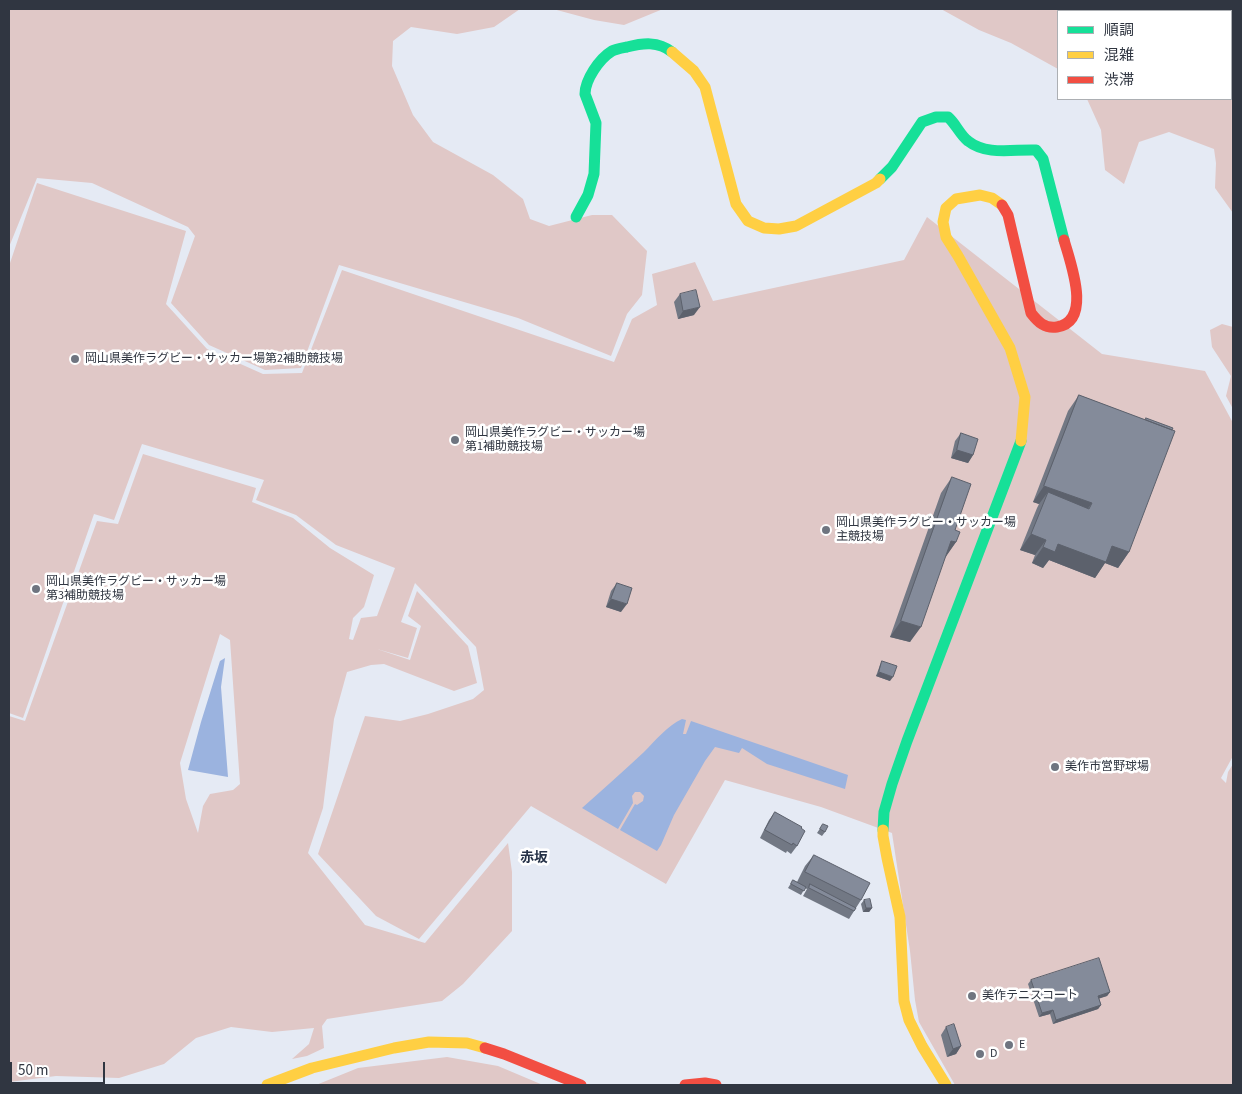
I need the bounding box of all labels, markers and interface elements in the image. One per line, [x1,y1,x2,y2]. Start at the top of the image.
legend [1057,10,1232,100]
text: 順調 [1104,20,1134,41]
text: 混雑 [1104,45,1134,66]
text: 渋滞 [1104,70,1134,91]
place label: 岡山県美作ラグビー・サッカー場第2補助競技場 [85,352,343,366]
marker: 岡山県美作ラグビー・サッカー場第2補助競技場 [69,353,81,365]
place label: 岡山県美作ラグビー・サッカー場 第1補助競技場 [465,426,645,454]
marker: 岡山県美作ラグビー・サッカー場 第1補助競技場 [449,434,461,446]
place label: 岡山県美作ラグビー・サッカー場 主競技場 [836,516,1016,544]
marker: 岡山県美作ラグビー・サッカー場 主競技場 [820,524,832,536]
place label: 岡山県美作ラグビー・サッカー場 第3補助競技場 [46,575,226,603]
marker: 岡山県美作ラグビー・サッカー場 第3補助競技場 [30,583,42,595]
place label: 美作市営野球場 [1065,760,1149,774]
marker: 美作市営野球場 [1049,761,1061,773]
district label: 赤坂 [520,851,548,867]
place label: 美作テニスコート [982,989,1078,1003]
marker: 美作テニスコート [966,990,978,1002]
place label: E [1019,1038,1025,1052]
marker: E [1003,1039,1015,1051]
place label: D [990,1047,997,1061]
marker: D [974,1048,986,1060]
scale bar [12,1052,108,1084]
text: 50 m [18,1060,48,1081]

